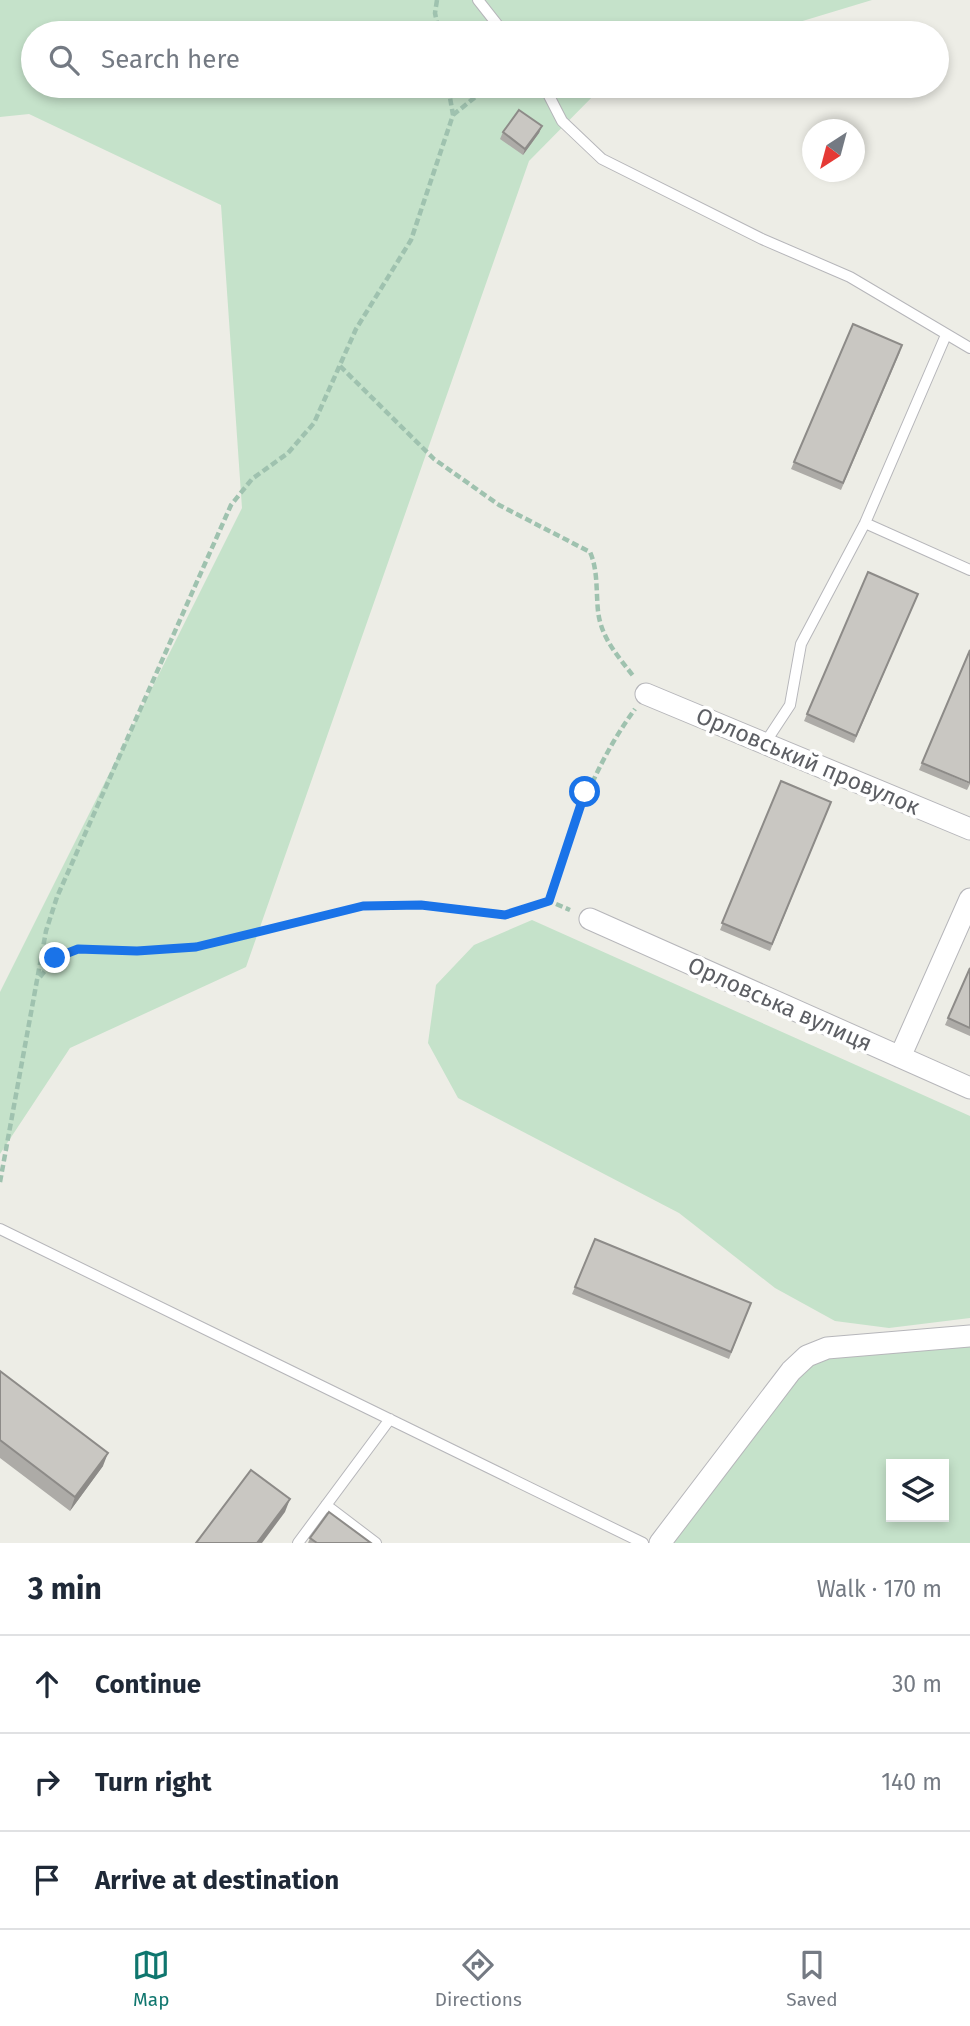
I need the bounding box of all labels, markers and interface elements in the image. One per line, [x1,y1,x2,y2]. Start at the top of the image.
search box [21,21,949,98]
icon: search [45,41,83,79]
text: Search here [101,44,240,75]
north arrow [802,119,865,182]
street label: Орловський провулок [692,701,924,821]
route start [569,776,600,807]
route end [39,942,70,973]
street label: Орловська вулиця [683,951,877,1057]
map controls [886,1459,949,1522]
button: layers [886,1459,949,1522]
text: 3 min [28,1571,102,1607]
text: Walk · 170 m [817,1575,942,1603]
icon: ahead [28,1665,66,1703]
text: Continue [95,1669,201,1700]
text: 30 m [892,1670,942,1698]
icon: right [28,1763,66,1801]
text: Turn right [95,1767,212,1798]
text: 140 m [881,1768,942,1796]
icon: arrive [28,1861,66,1899]
text: Arrive at destination [95,1865,339,1896]
tab: Map [132,1946,170,2011]
tab: Directions [435,1946,522,2011]
tab: Saved [786,1946,838,2011]

